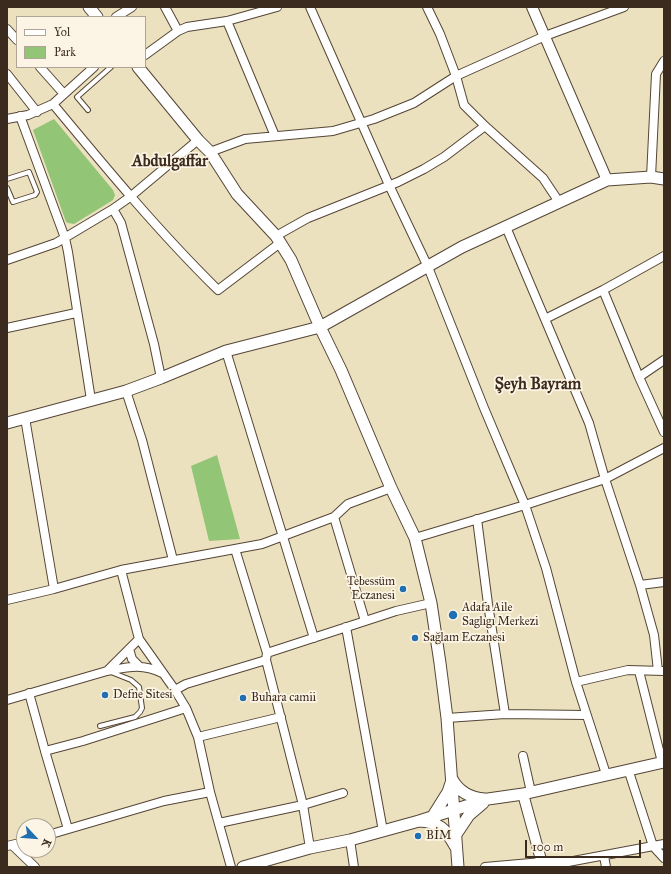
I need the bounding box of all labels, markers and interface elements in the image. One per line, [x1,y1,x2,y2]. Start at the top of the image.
legend [16,16,146,68]
text: Yol [54,25,70,39]
text: Park [54,45,76,59]
district label: Abdulgaffar [132,152,208,172]
district label: Şeyh Bayram [495,375,581,395]
place label: Tebessüm Eczanesi [347,575,395,603]
marker: Tebessüm Eczanesi [398,584,408,594]
place label: Adafa Aile Saglıgı Merkezi [462,601,539,629]
marker: Adafa Aile Saglıgı Merkezi [447,609,459,621]
place label: Sağlam Eczanesi [423,631,505,645]
marker: Sağlam Eczanesi [410,633,420,643]
place label: Defne Sitesi [113,688,173,702]
marker: Defne Sitesi [100,690,110,700]
place label: Buhara camii [251,691,316,705]
marker: Buhara camii [238,693,248,703]
north arrow [16,818,56,858]
place label: BİM [426,829,451,843]
marker: BİM [413,831,423,841]
scale bar [527,832,643,858]
text: K [39,837,54,849]
text: 100 m [532,840,563,854]

